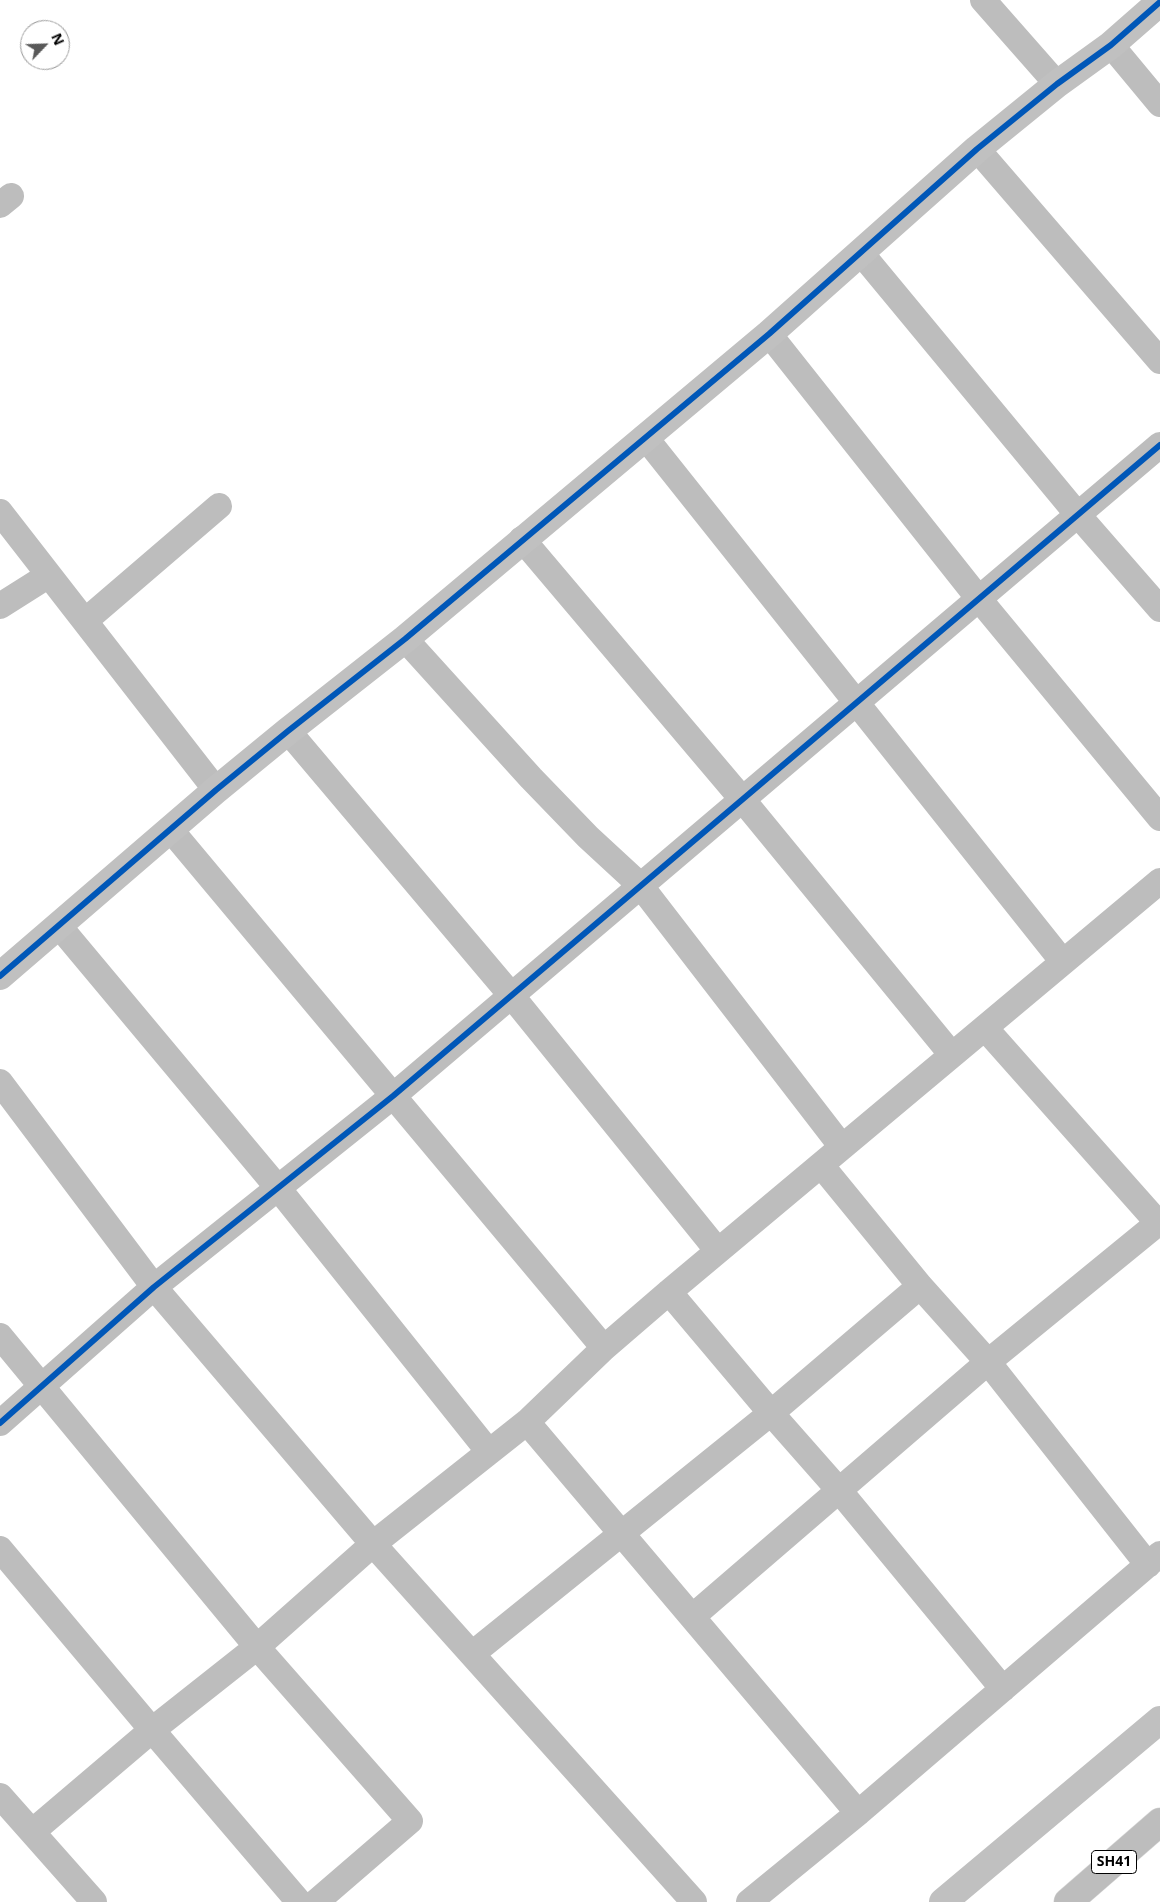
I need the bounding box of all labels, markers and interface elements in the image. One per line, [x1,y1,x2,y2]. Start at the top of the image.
north arrow [20,20,70,70]
text: N [47,30,69,48]
road number: SH41 [1092,1850,1136,1874]

